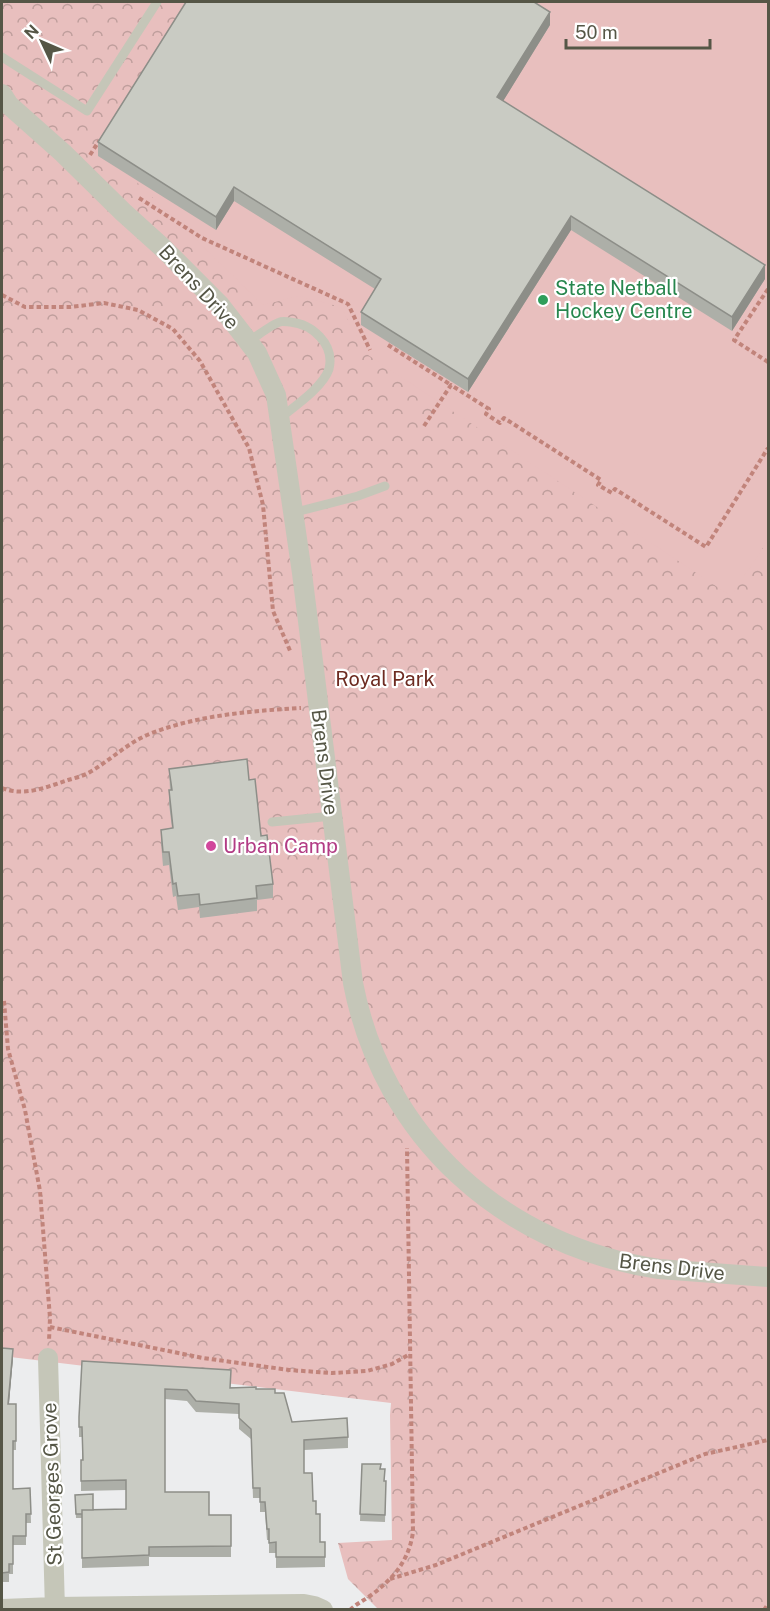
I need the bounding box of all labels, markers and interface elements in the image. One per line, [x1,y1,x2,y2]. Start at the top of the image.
north arrow [12,12,72,72]
scale bar [566,12,710,50]
text: N [20,21,43,43]
text: 50 m [575,22,618,43]
street label: Brens Drive [154,240,244,334]
place label: State Netball Hockey Centre [555,276,693,323]
marker: State Netball Hockey Centre [536,293,550,307]
park label: Royal Park [335,667,435,691]
street label: Brens Drive [307,708,343,816]
place label: Urban Camp [223,834,338,858]
marker: Urban Camp [204,839,218,853]
street label: Brens Drive [618,1249,726,1285]
street label: St Georges Grove [37,1402,67,1566]

